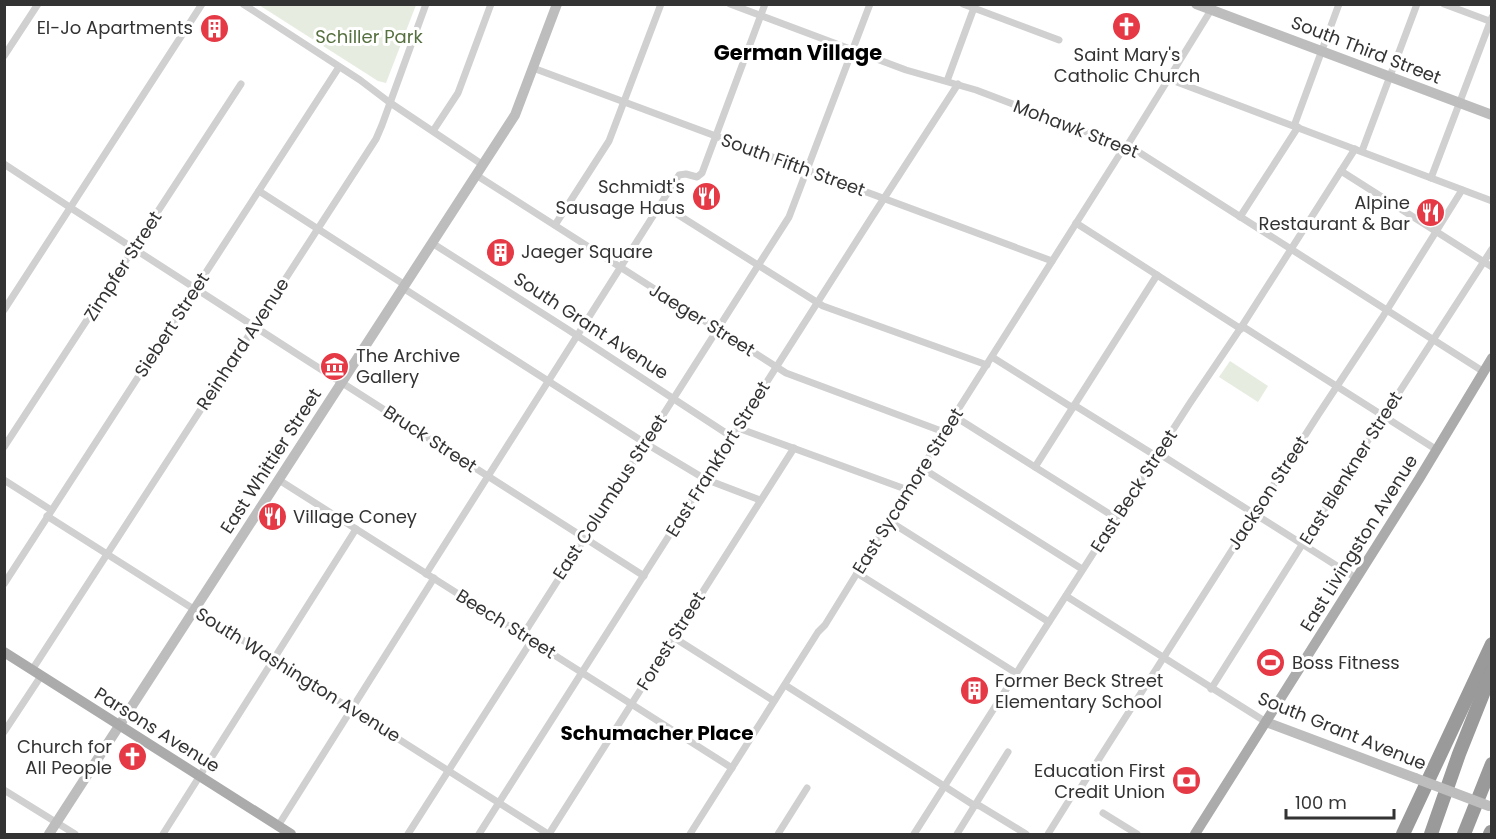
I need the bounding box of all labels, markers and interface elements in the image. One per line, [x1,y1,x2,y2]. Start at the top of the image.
street label: South Third Street [1288,9,1445,90]
church icon: Saint Mary's Catholic Church [1111,10,1143,42]
building icon: El-Jo Apartments [198,12,230,44]
place label: El-Jo Apartments [37,15,193,40]
park label: Schiller Park [315,24,423,49]
district label: German Village [714,38,882,67]
place label: Saint Mary's Catholic Church [1054,42,1200,88]
street label: Mohawk Street [1010,93,1142,164]
street label: South Fifth Street [718,127,869,202]
place label: Schmidt's Sausage Haus [556,174,685,220]
restaurant icon: Schmidt's Sausage Haus [690,181,722,213]
place label: Alpine Restaurant & Bar [1258,190,1410,236]
restaurant icon: Alpine Restaurant & Bar [1415,197,1447,229]
street label: Zimpfer Street [78,206,167,325]
building icon: Jaeger Square [484,236,516,268]
place label: Jaeger Square [521,239,653,264]
street label: South Grant Avenue [509,266,673,385]
street label: Siebert Street [128,267,215,382]
street label: Reinhard Avenue [190,273,295,415]
street label: Jaeger Street [645,277,760,362]
place label: The Archive Gallery [356,343,460,389]
museum icon: The Archive Gallery [319,350,351,382]
street label: East Frankfort Street [660,376,776,541]
street label: East Whittier Street [214,383,327,538]
street label: East Blenkner Street [1293,386,1408,549]
street label: Bruck Street [379,399,482,478]
street label: East Sycamore Street [846,403,969,579]
street label: East Columbus Street [547,409,673,584]
street label: East Beck Street [1084,424,1183,557]
street label: Jackson Street [1221,431,1314,555]
street label: East Livingston Avenue [1294,450,1423,636]
restaurant icon: Village Coney [256,501,288,533]
place label: Village Coney [293,504,417,529]
street label: Beech Street [452,583,561,664]
street label: Forest Street [630,587,711,695]
street label: South Washington Avenue [191,601,405,748]
sports icon: Boss Fitness [1255,647,1287,679]
place label: Boss Fitness [1292,650,1400,675]
place label: Former Beck Street Elementary School [995,668,1163,714]
building icon: Former Beck Street Elementary School [958,675,990,707]
street label: Parsons Avenue [90,681,225,778]
street label: South Grant Avenue [1254,685,1430,776]
district label: Schumacher Place [560,719,754,747]
place label: Church for All People [17,734,112,780]
church icon: Church for All People [117,741,149,773]
place label: Education First Credit Union [1034,758,1165,804]
bank icon: Education First Credit Union [1170,765,1202,797]
scale bar [1286,782,1394,820]
text: 100 m [1295,790,1347,815]

